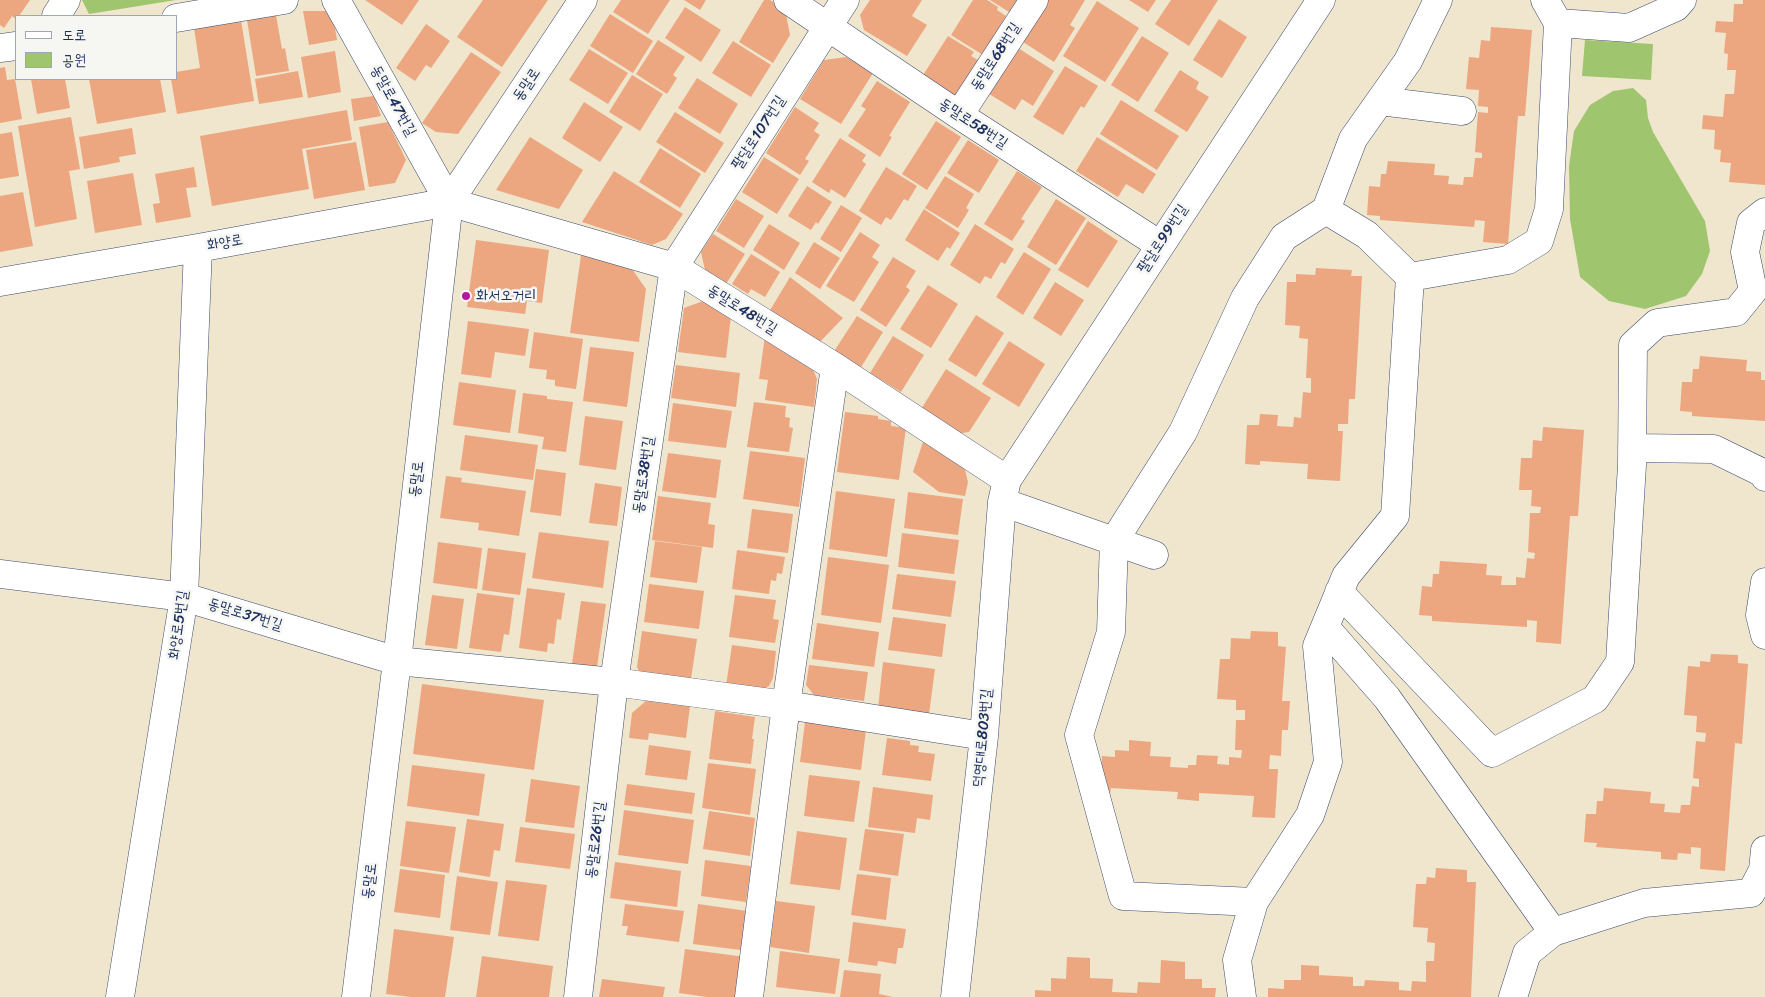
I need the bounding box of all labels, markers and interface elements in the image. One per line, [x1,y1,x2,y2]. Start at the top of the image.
legend [15,15,178,80]
street label: 동말로68번길 [967,19,1025,95]
text: 도로 [62,22,86,48]
text: 공원 [62,47,86,73]
street label: 동말로47번길 [366,62,420,140]
street label: 동말로 [509,65,545,105]
street label: 팔달로107번길 [728,93,790,173]
street label: 동말로58번길 [935,95,1011,153]
street label: 팔달로99번길 [1134,201,1192,277]
street label: 화양로 [206,231,244,255]
street label: 동말로48번길 [704,281,780,339]
place label: 화서오거리 [476,287,536,305]
marker: 화서오거리 [460,290,472,302]
street label: 동말로38번길 [630,435,658,515]
street label: 동말로 [406,460,428,498]
street label: 화양로5번길 [165,589,193,661]
street label: 동말로37번길 [205,595,285,635]
street label: 덕영대로803번길 [970,688,996,788]
street label: 동말로26번길 [582,800,610,880]
street label: 동말로 [359,862,381,900]

